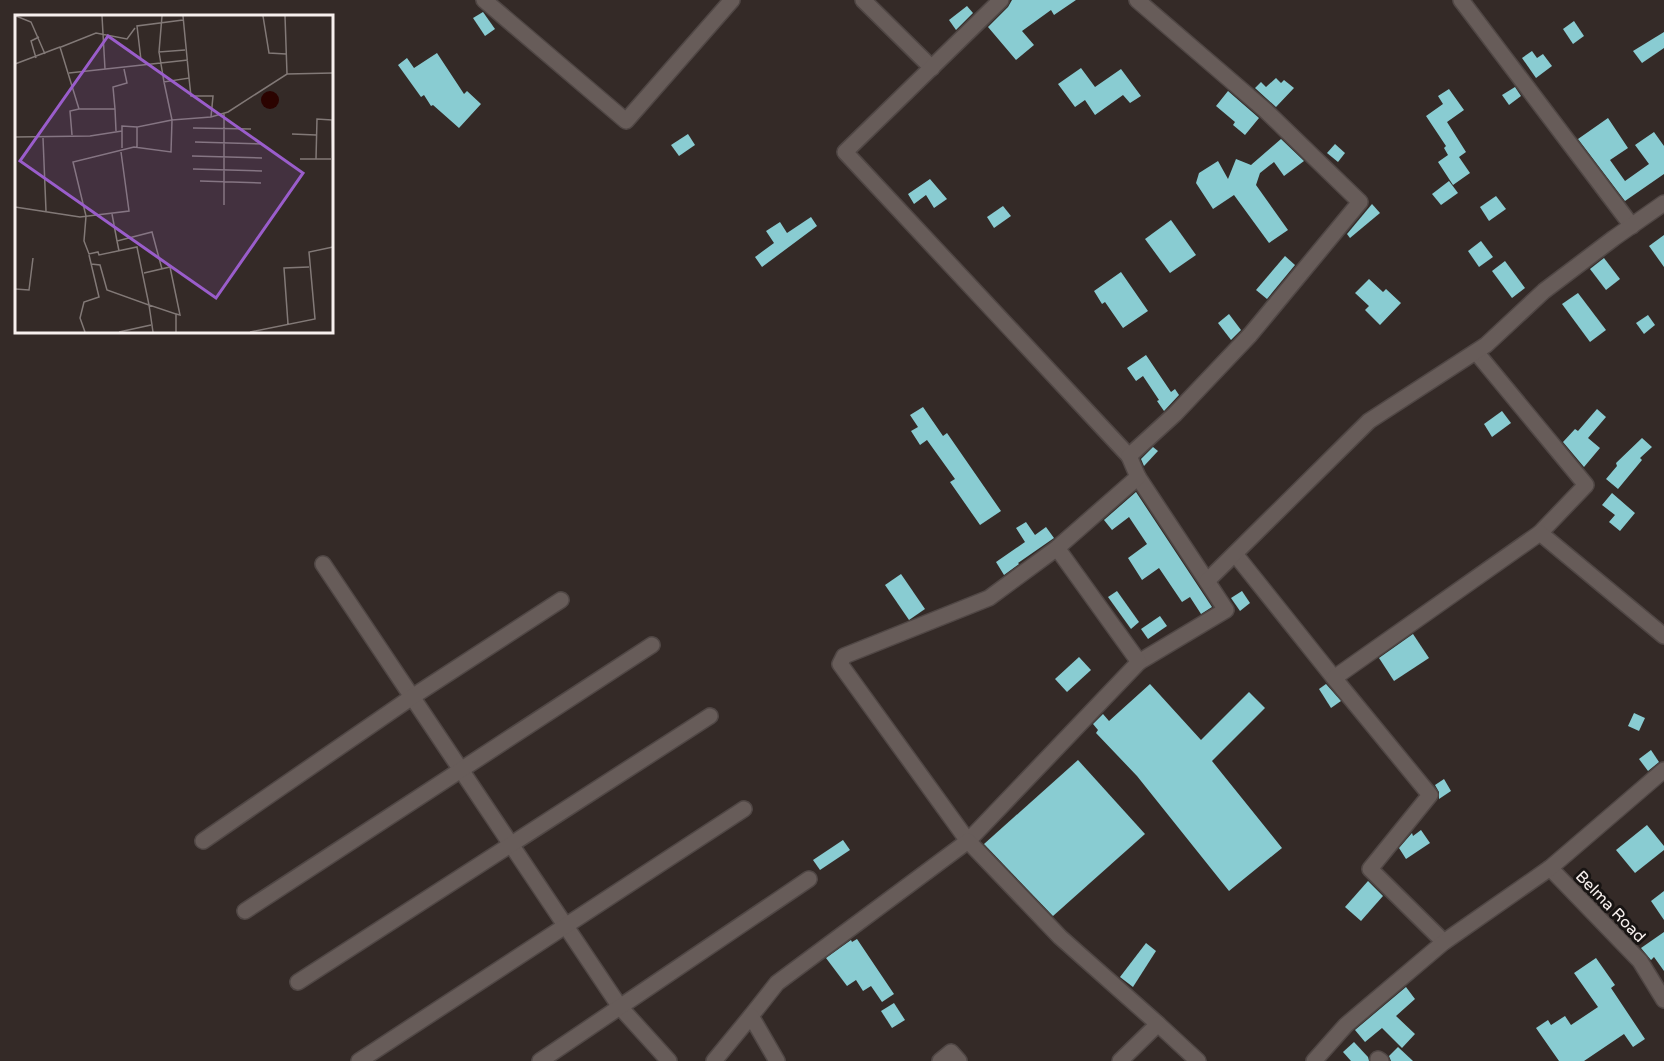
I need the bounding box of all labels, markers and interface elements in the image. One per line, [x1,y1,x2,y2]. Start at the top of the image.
inset map [15,15,333,333]
street label: Belma Road [1571,867,1649,947]

